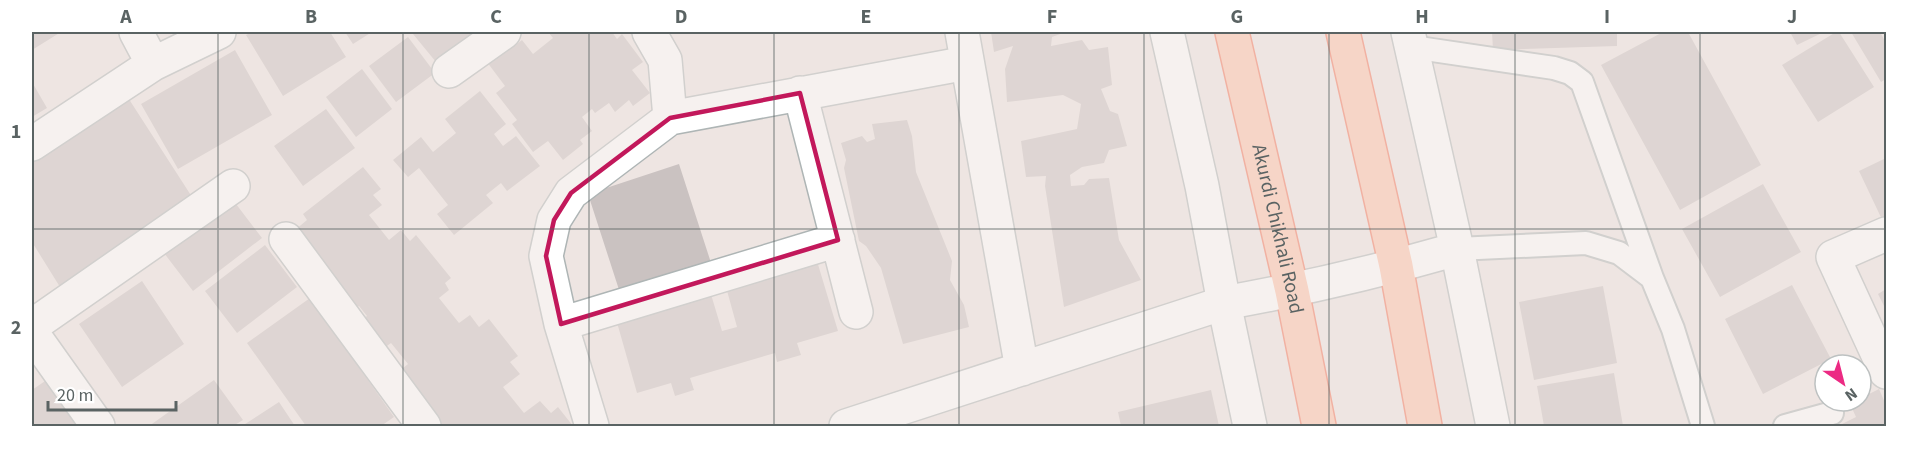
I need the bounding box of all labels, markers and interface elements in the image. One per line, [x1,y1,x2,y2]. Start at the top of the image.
text: A [119,3,132,31]
text: B [305,3,317,31]
text: C [490,3,502,31]
text: D [675,3,687,31]
text: E [861,3,871,31]
text: F [1047,3,1057,31]
text: G [1231,3,1243,31]
text: H [1415,3,1429,31]
text: I [1604,3,1610,31]
text: J [1787,3,1797,31]
text: 1 [11,118,21,146]
street label: Akurdi Chikhali Road [1244,141,1310,316]
text: 2 [11,314,21,342]
north arrow [1813,353,1873,413]
scale bar [48,374,176,412]
text: N [1840,382,1862,407]
text: 20 m [57,383,93,408]

